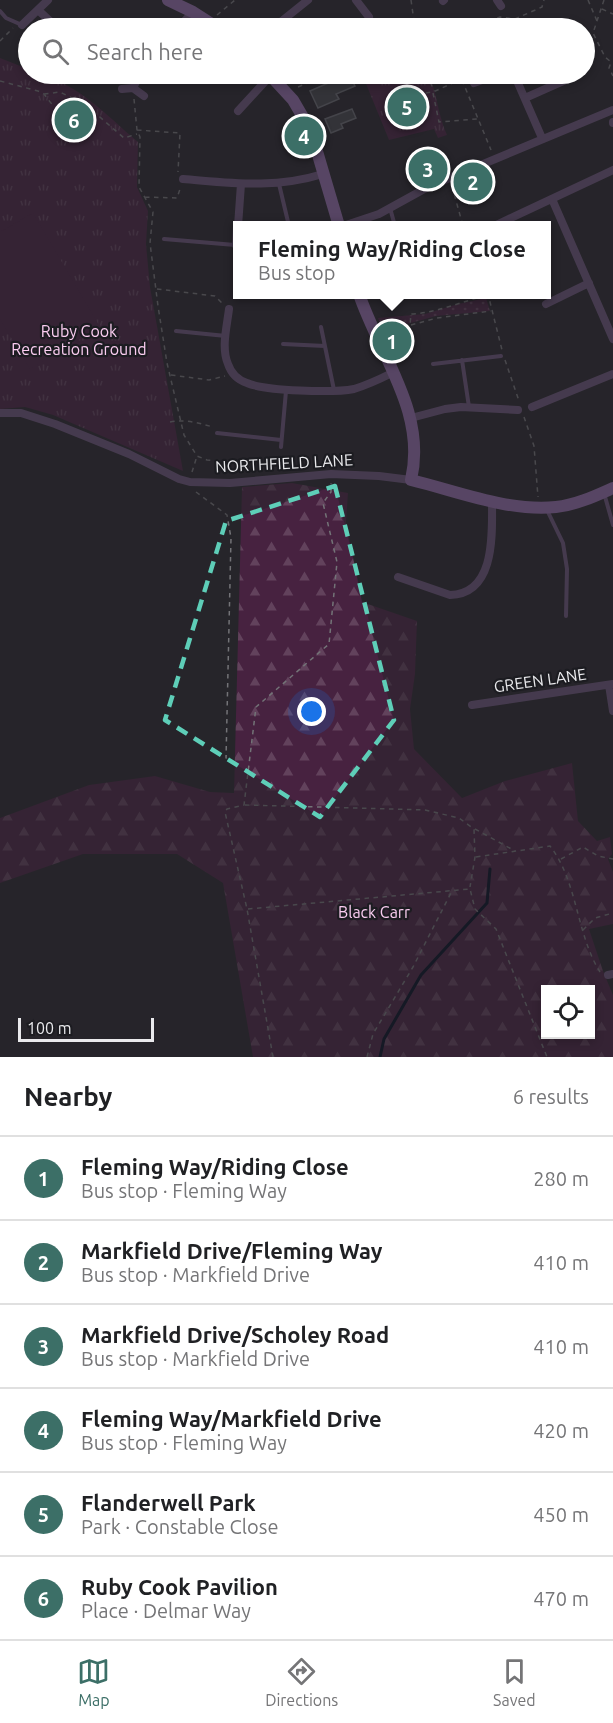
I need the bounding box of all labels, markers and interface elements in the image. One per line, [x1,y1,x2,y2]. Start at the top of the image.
search box [18,18,595,84]
icon: search [39,35,72,68]
text: Search here [87,39,203,64]
pin: 5 [388,84,426,130]
pin: 6 [54,98,94,142]
pin: 4 [284,114,324,158]
pin: 3 [408,146,448,192]
pin: 2 [454,160,492,204]
popup [233,221,551,299]
text: Fleming Way/Riding Close [258,236,526,261]
text: Bus stop [258,261,335,284]
pin: 1 [372,318,412,364]
park label: Ruby Cook Recreation Ground [11,322,147,358]
street label: NORTHFIELD LANE [215,450,353,476]
street label: GREEN LANE [493,665,587,695]
your location [297,697,326,726]
park label: Black Carr [338,903,410,921]
map controls [541,985,595,1039]
button: locate [541,985,595,1039]
scale bar [18,1015,154,1042]
text: 100 m [27,1019,72,1037]
text: Nearby [24,1082,112,1111]
text: 6 results [513,1085,589,1108]
text: Fleming Way/Riding Close [81,1154,349,1179]
text: 1 [38,1167,49,1190]
text: 280 m [533,1167,589,1190]
text: Bus stop · Fleming Way [81,1179,287,1202]
text: Markfield Drive/Fleming Way [81,1238,383,1263]
text: 2 [38,1251,49,1274]
text: 410 m [533,1251,589,1274]
text: Bus stop · Markfield Drive [81,1263,310,1286]
text: Markfield Drive/Scholey Road [81,1322,389,1347]
text: 3 [38,1335,49,1358]
text: 410 m [533,1335,589,1358]
text: Bus stop · Markfield Drive [81,1347,310,1370]
text: Fleming Way/Markfield Drive [81,1406,382,1431]
text: 4 [38,1419,49,1442]
text: 420 m [533,1419,589,1442]
text: Bus stop · Fleming Way [81,1431,287,1454]
text: Flanderwell Park [81,1490,256,1515]
text: 5 [38,1503,49,1526]
text: 450 m [533,1503,589,1526]
text: Park · Constable Close [81,1515,278,1538]
text: Ruby Cook Pavilion [81,1574,278,1599]
text: 6 [38,1587,49,1610]
text: 470 m [533,1587,589,1610]
text: Place · Delmar Way [81,1599,251,1622]
tab: Map [77,1655,110,1709]
tab: Directions [265,1655,338,1709]
tab: Saved [493,1655,536,1709]

